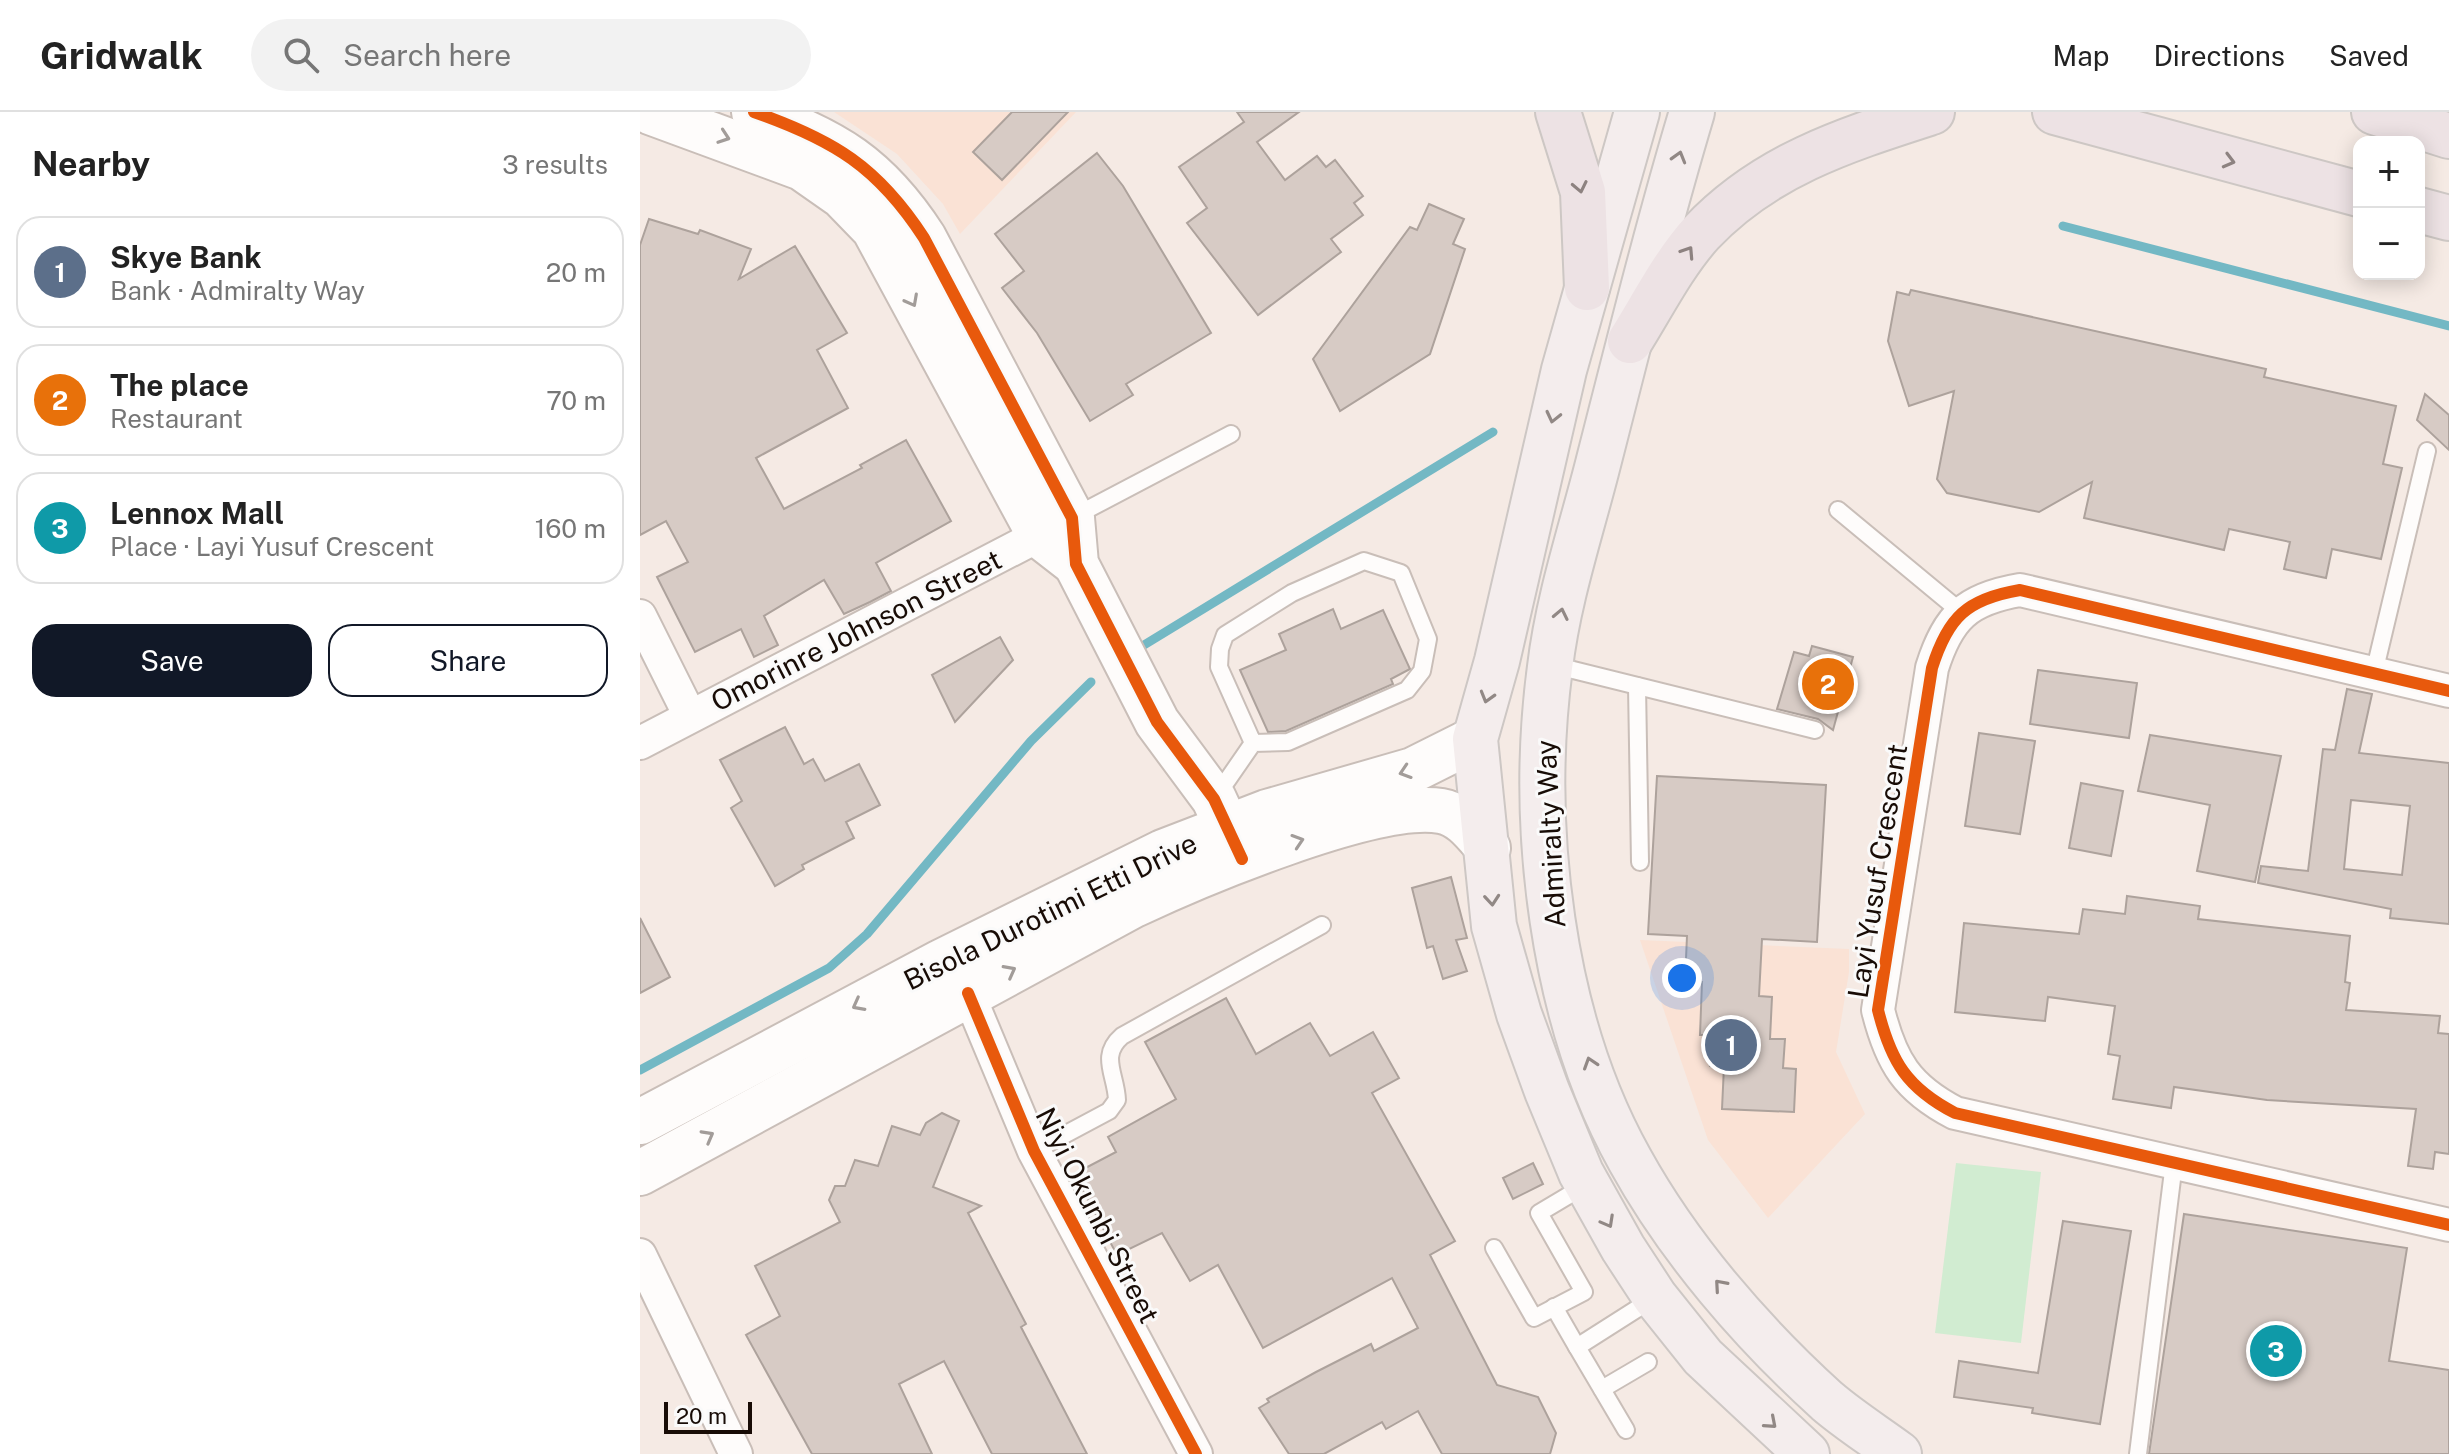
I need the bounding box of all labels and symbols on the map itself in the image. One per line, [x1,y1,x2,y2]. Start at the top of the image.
one-way arrow [716,127,730,143]
one-way arrow [1670,151,1686,165]
one-way arrow [2222,151,2236,168]
one-way arrow [1571,179,1588,193]
one-way arrow [1678,247,1693,261]
one-way arrow [903,292,918,307]
one-way arrow [1545,410,1562,423]
street label: Omorinre Johnson Street [705,542,1007,718]
one-way arrow [1552,608,1569,621]
pin: 2 [1802,654,1854,714]
one-way arrow [1480,690,1496,704]
street label: Admiralty Way [1529,739,1571,929]
street label: Layi Yusuf Crescent [1841,741,1913,1001]
one-way arrow [1399,763,1412,779]
street label: Bisola Durotimi Etti Drive [898,826,1202,996]
one-way arrow [1290,834,1304,850]
one-way arrow [1483,894,1500,907]
your location [1662,958,1702,998]
one-way arrow [1002,965,1017,980]
one-way arrow [852,996,867,1011]
pin: 1 [1705,1015,1757,1075]
one-way arrow [1583,1057,1599,1071]
street label: Niyi Okunbi Street [1029,1102,1167,1328]
one-way arrow [700,1130,715,1145]
one-way arrow [1598,1213,1614,1228]
one-way arrow [1715,1280,1730,1295]
pin: 3 [2250,1321,2302,1381]
scale bar [664,1398,752,1434]
one-way arrow [1761,1413,1776,1428]

